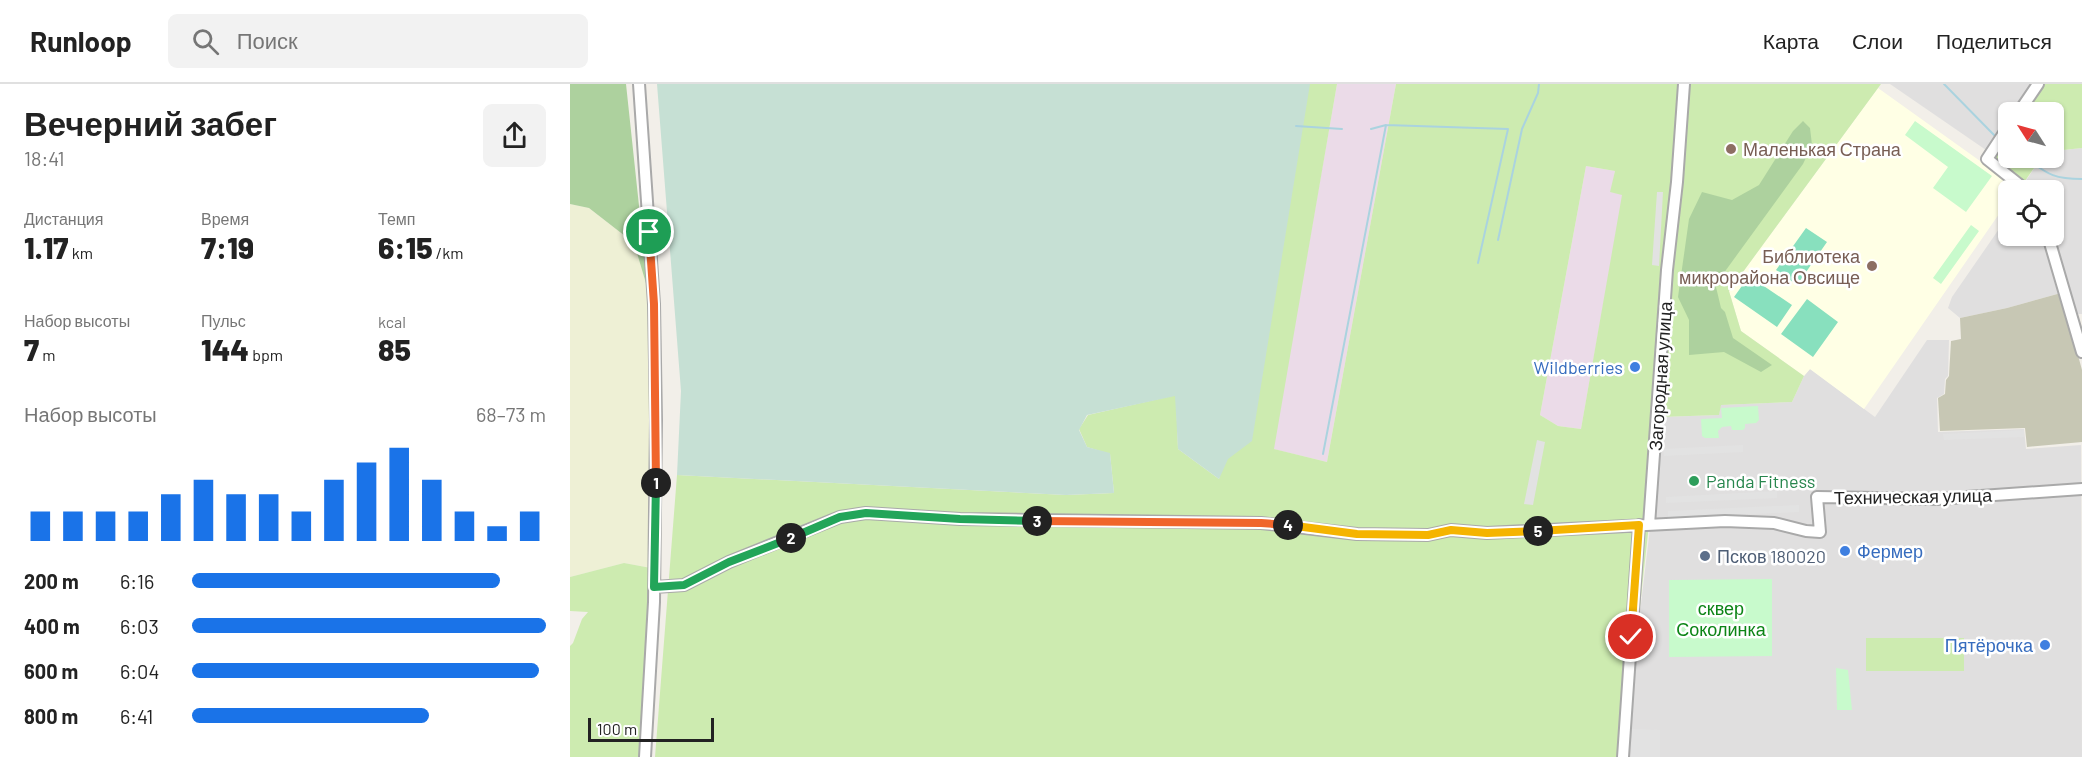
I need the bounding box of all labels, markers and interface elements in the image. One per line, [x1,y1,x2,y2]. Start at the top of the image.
search box [168,14,588,68]
text: Runloop [30,24,132,58]
icon: search [189,25,222,58]
text: Поиск [237,27,298,53]
text: Карта [1763,28,1819,53]
text: Слои [1852,28,1903,53]
text: Поделиться [1936,28,2052,53]
north arrow [1998,102,2064,168]
map controls [1998,102,2064,246]
text: Вечерний забег [24,103,277,143]
button: share [483,104,546,167]
place label: Маленькая Страна [1743,138,1902,160]
marker: Маленькая Страна [1724,142,1738,156]
text: 18:41 [24,146,64,170]
button: locate [1998,180,2064,246]
pin [623,206,674,257]
text: Дистанция [24,209,103,228]
text: Время [201,209,249,228]
text: Темп [378,209,415,228]
icon: arrive [632,215,665,248]
text: 1.17 [24,229,68,265]
text: 7:19 [201,229,254,265]
text: 6:15 [378,229,433,265]
text: km [68,243,93,262]
text: /km [433,243,463,262]
place label: Библиотека микрорайона Овсище [1679,245,1861,288]
marker: Библиотека микрорайона Овсище [1865,259,1879,273]
street label: Загородная улица [1644,299,1676,452]
text: Набор высоты [24,311,130,330]
text: Пульс [201,311,246,330]
text: kcal [378,312,406,331]
text: 7 [24,331,39,367]
text: 144 [201,331,249,367]
text: 85 [378,331,411,367]
text: m [39,345,56,364]
text: bpm [249,345,283,364]
place label: Wildberries [1534,356,1623,378]
marker: Wildberries [1628,360,1642,374]
text: Набор высоты [24,402,157,426]
text: 68–73 m [476,402,546,426]
pin: 1 [641,468,671,498]
place label: Panda Fitness [1706,470,1815,492]
text: 1 [653,473,659,492]
marker: Panda Fitness [1687,474,1701,488]
street label: Техническая улица [1834,484,1993,508]
pin: 3 [1022,506,1052,536]
pin: 4 [1273,510,1303,540]
text: 3 [1033,511,1041,530]
text: 4 [1283,515,1293,534]
pin: 5 [1523,516,1553,546]
text: 5 [1534,521,1542,540]
pin: 2 [776,523,806,553]
text: 2 [787,528,795,547]
place label: Фермер [1857,540,1923,562]
marker: Фермер [1838,544,1852,558]
place label: Псков 180020 [1717,545,1826,567]
marker: Псков 180020 [1698,549,1712,563]
text: 200 m [24,569,79,593]
text: 6:16 [120,569,154,593]
park label: сквер Соколинка [1676,597,1767,640]
pin [1605,611,1656,662]
text: 400 m [24,614,80,638]
text: 6:03 [120,614,159,638]
icon: check [1614,620,1647,653]
place label: Пятёрочка [1945,634,2034,656]
marker: Пятёрочка [2038,638,2052,652]
text: 600 m [24,659,78,683]
text: 6:04 [120,659,159,683]
text: 800 m [24,704,78,728]
text: 6:41 [120,704,153,728]
scale bar [588,715,714,742]
text: 100 m [597,719,637,738]

